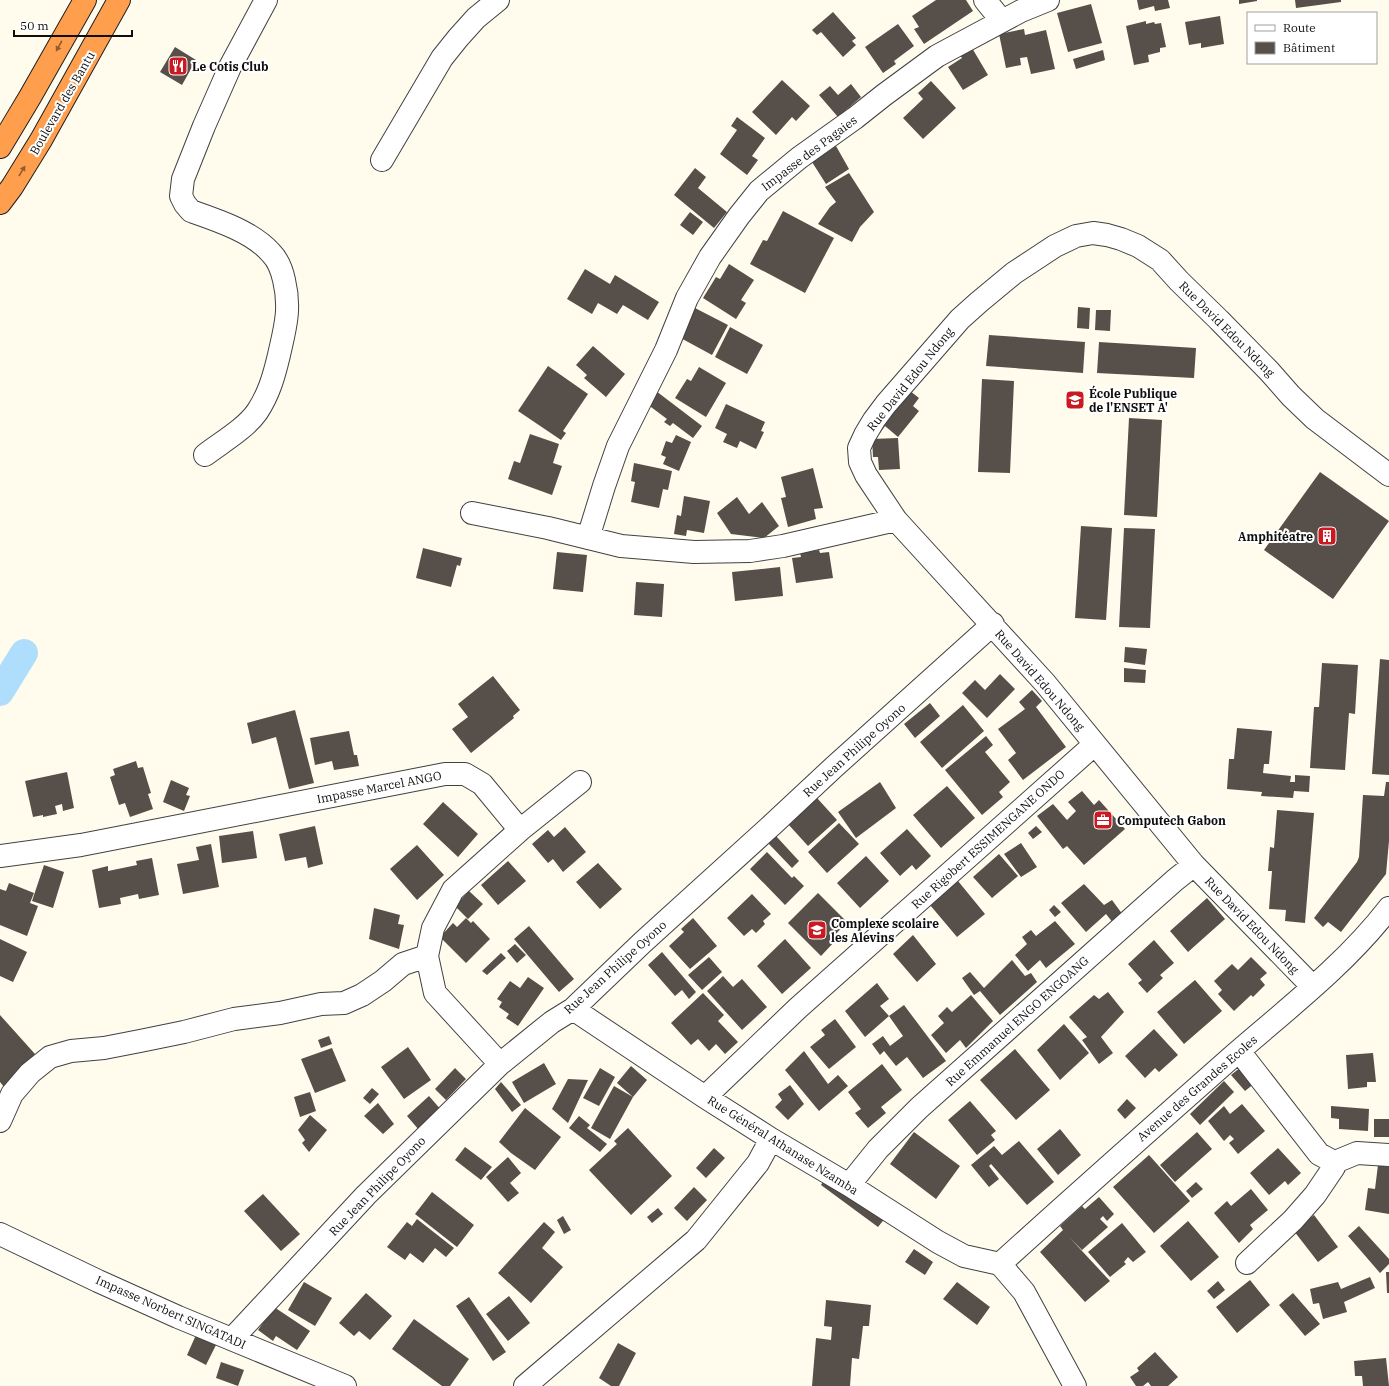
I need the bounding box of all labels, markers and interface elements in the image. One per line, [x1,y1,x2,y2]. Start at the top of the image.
scale bar [14,12,132,38]
legend [1247,12,1377,64]
text: 50 m [20,18,49,33]
text: Route [1283,20,1316,35]
one-way arrow [55,40,62,52]
text: Bâtiment [1283,40,1335,55]
street label: Boulevard des Bantu [26,48,98,157]
restaurant icon: Le Cotis Club [167,55,189,77]
place label: Le Cotis Club [192,59,269,74]
street label: Impasse des Pagaies [758,112,860,194]
one-way arrow [18,166,26,176]
street label: Rue David Edou Ndong [1176,278,1278,380]
street label: Rue David Edou Ndong [864,324,957,434]
place label: École Publique de l'ENSET A' [1089,385,1177,415]
school or university icon: École Publique de l'ENSET A' [1064,389,1086,411]
building icon: Amphitéatre [1316,525,1338,547]
place label: Amphitéatre [1238,529,1313,544]
street label: Rue David Edou Ndong [992,626,1088,734]
street label: Rue Jean Philipe Oyono [800,700,908,800]
street label: Rue Rigobert ESSIMENGANE ONDO [908,766,1068,912]
street label: Impasse Marcel ANGO [315,768,443,806]
office icon: Computech Gabon [1092,809,1114,831]
place label: Computech Gabon [1117,813,1226,828]
street label: Rue David Edou Ndong [1202,873,1303,977]
place label: Complexe scolaire les Alevins [831,916,939,945]
street label: Rue Jean Philipe Oyono [561,917,669,1017]
school or university icon: Complexe scolaire les Alevins [806,919,828,941]
street label: Rue Emmanuel ENGO ENGOANG [942,952,1092,1089]
street label: Avenue des Grandes Ecoles [1134,1032,1260,1144]
street label: Rue Général Athanase Nzamba [705,1092,861,1198]
street label: Rue Jean Philipe Oyono [326,1133,429,1239]
street label: Impasse Norbert SINGATADI [94,1272,248,1352]

